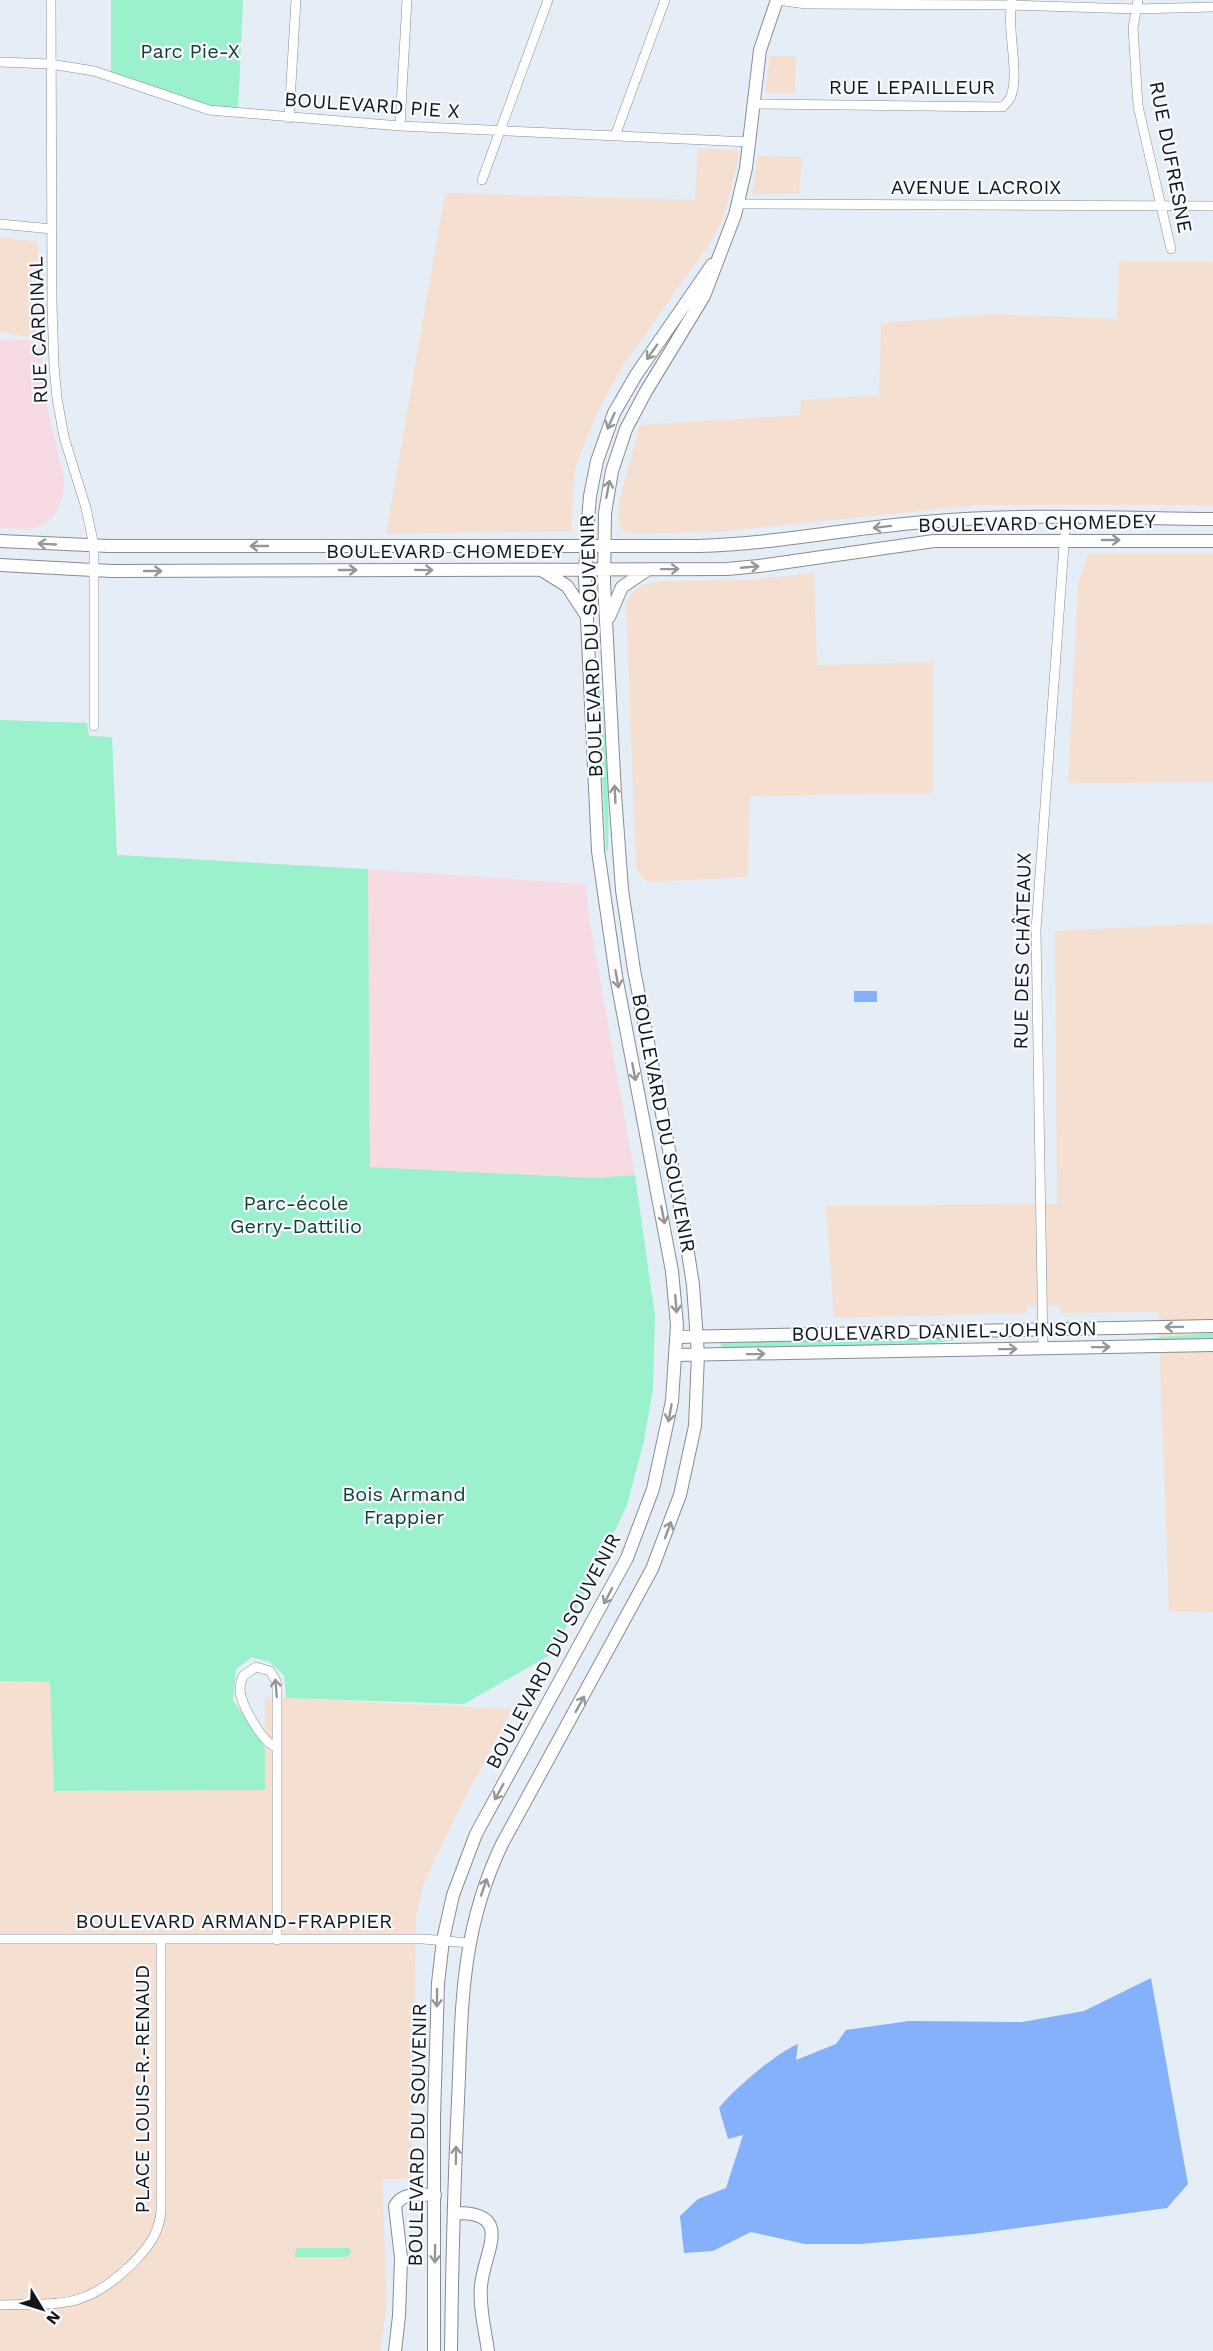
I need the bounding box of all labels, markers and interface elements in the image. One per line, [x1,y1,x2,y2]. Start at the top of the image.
park label: Parc Pie-X [140,39,240,63]
street label: RUE LEPAILLEUR [829,75,995,99]
street label: RUE DUFRESNE [1145,79,1197,235]
street label: BOULEVARD PIE X [283,87,461,123]
street label: AVENUE LACROIX [891,175,1061,199]
street label: RUE CARDINAL [23,256,53,404]
one-way arrow [646,344,658,360]
one-way arrow [604,412,615,430]
one-way arrow [603,480,614,499]
street label: BOULEVARD CHOMEDEY [918,509,1157,537]
street label: BOULEVARD DU SOUVENIR [574,514,608,778]
one-way arrow [873,521,893,532]
one-way arrow [1100,534,1120,546]
one-way arrow [38,539,58,550]
street label: BOULEVARD CHOMEDEY [326,539,565,563]
one-way arrow [250,540,270,552]
one-way arrow [739,561,759,572]
one-way arrow [659,563,679,575]
one-way arrow [338,564,358,576]
one-way arrow [413,564,433,576]
one-way arrow [143,565,163,577]
one-way arrow [609,785,620,805]
street label: RUE DES CHÂTEAUX [1008,852,1036,1050]
one-way arrow [612,968,623,988]
street label: BOULEVARD DU SOUVENIR [627,991,701,1255]
one-way arrow [629,1062,640,1082]
park label: Parc-école Gerry-Dattilio [230,1191,362,1238]
one-way arrow [658,1205,669,1225]
one-way arrow [671,1293,682,1313]
street label: BOULEVARD DANIEL-JOHNSON [791,1316,1097,1346]
one-way arrow [1164,1321,1184,1333]
one-way arrow [1090,1341,1110,1353]
one-way arrow [998,1343,1018,1355]
one-way arrow [746,1348,766,1359]
one-way arrow [664,1402,675,1422]
park label: Bois Armand Frappier [342,1482,466,1529]
one-way arrow [663,1521,674,1540]
street label: BOULEVARD DU SOUVENIR [481,1529,625,1773]
one-way arrow [602,1587,613,1605]
one-way arrow [270,1679,281,1699]
one-way arrow [575,1695,586,1713]
one-way arrow [493,1783,504,1801]
one-way arrow [479,1878,490,1897]
street label: BOULEVARD ARMAND-FRAPPIER [76,1909,392,1933]
street label: PLACE LOUIS-R.-RENAUD [130,1965,154,2213]
one-way arrow [432,1988,443,2008]
street label: BOULEVARD DU SOUVENIR [403,2003,431,2267]
one-way arrow [450,2145,462,2165]
one-way arrow [429,2243,441,2263]
north arrow [12,2279,72,2339]
text: N [42,2307,65,2328]

